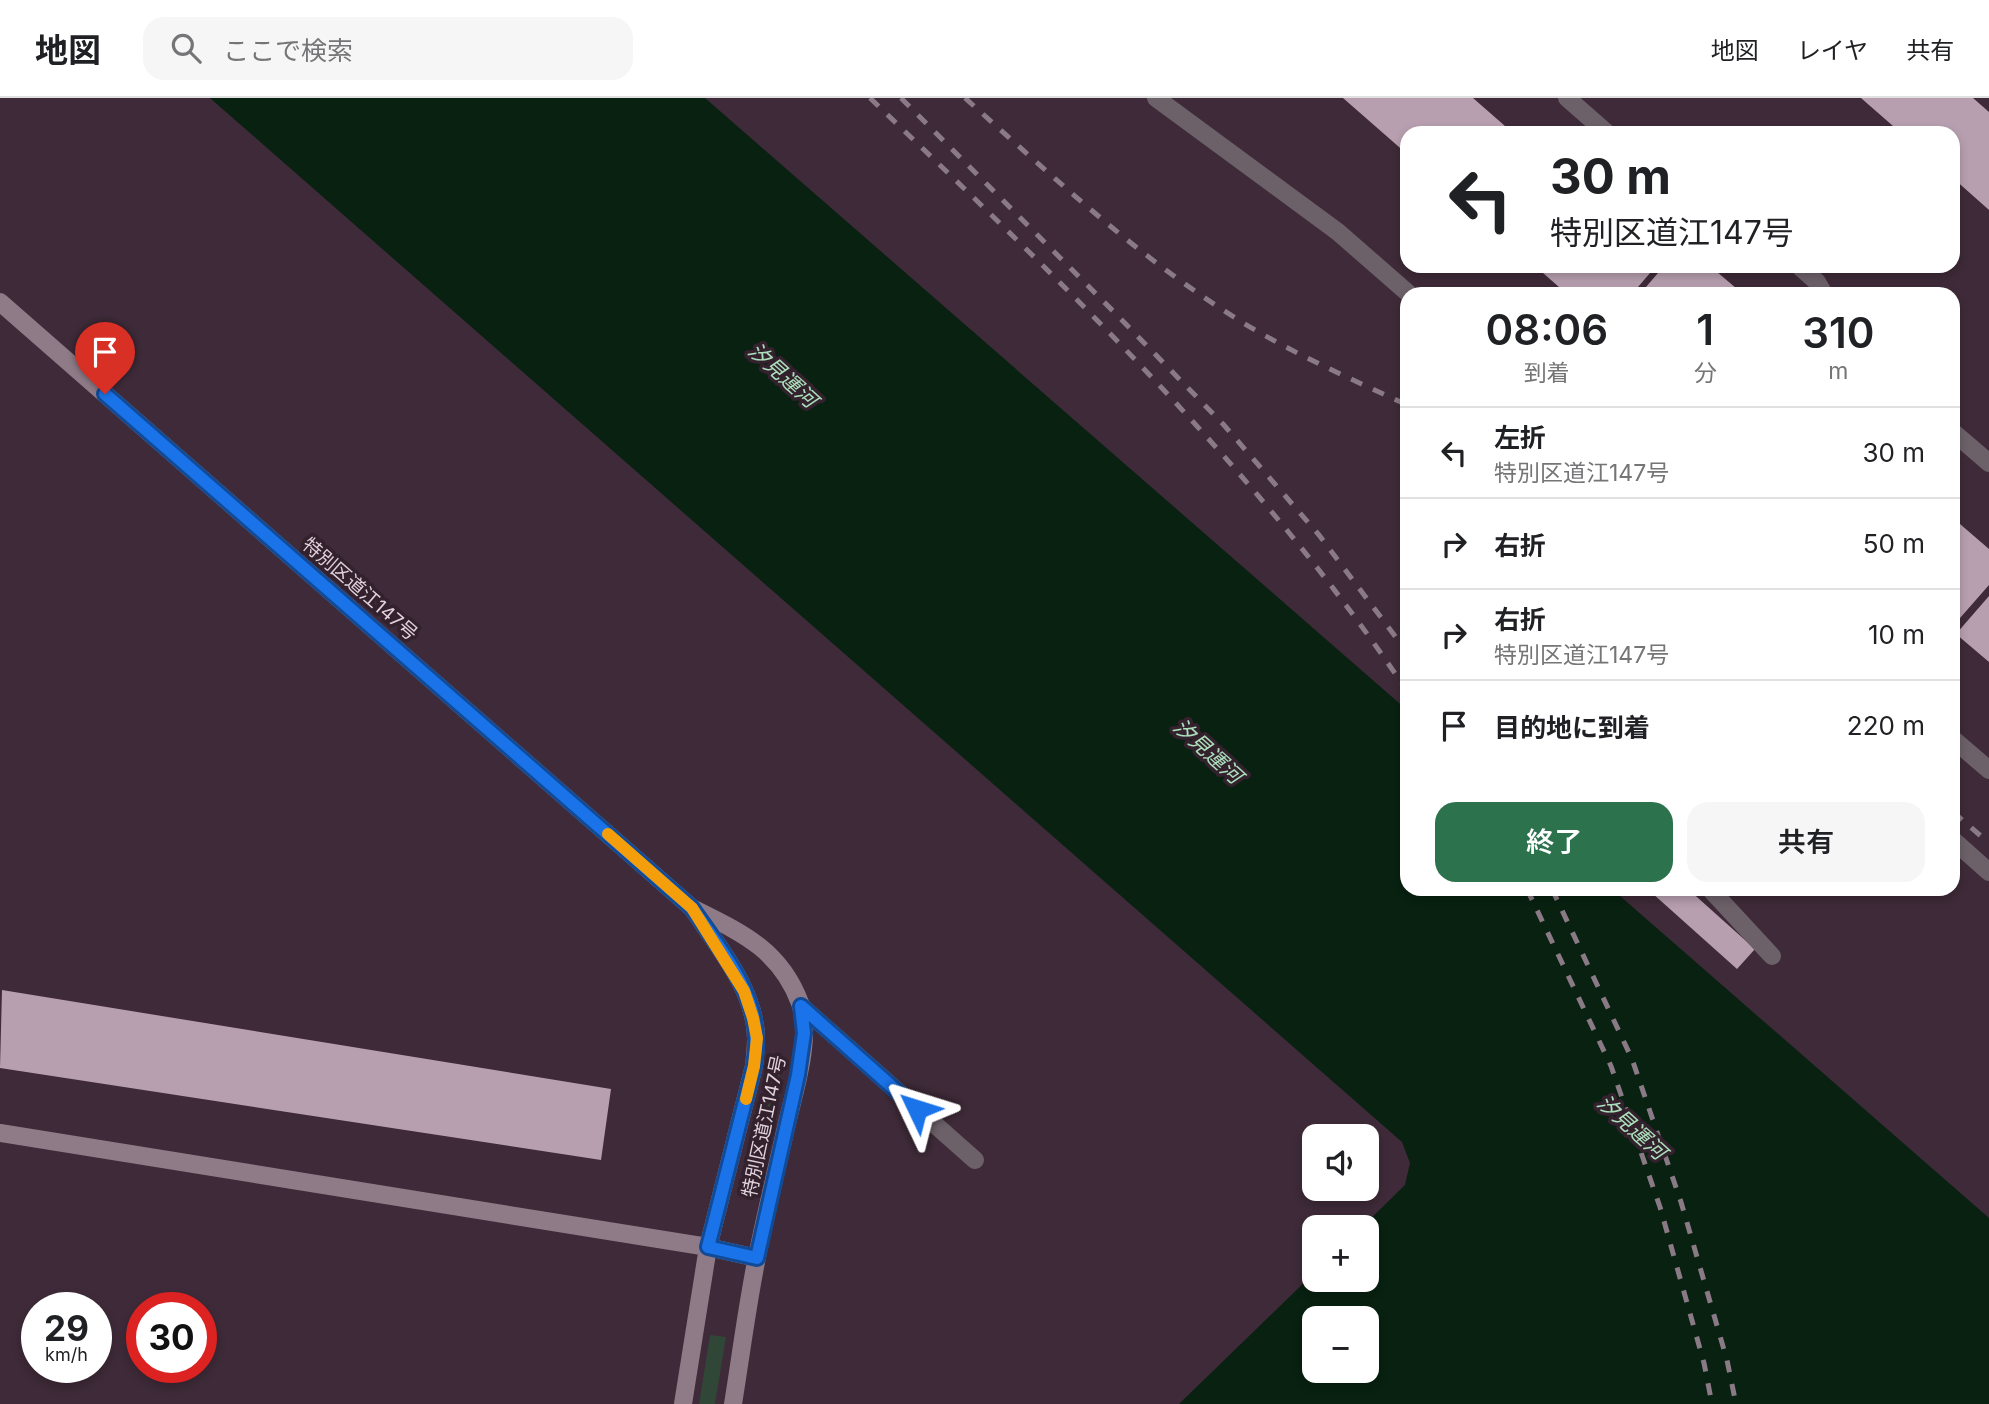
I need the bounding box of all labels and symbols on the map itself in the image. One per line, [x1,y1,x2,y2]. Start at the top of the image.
pin [75,322,135,394]
water label: 汐見運河 [743,338,826,415]
street label: 特別区道江147号 [298,533,422,645]
water label: 汐見運河 [1168,714,1251,791]
street label: 特別区道江147号 [738,1053,790,1199]
position arrow [880,1072,954,1146]
water label: 汐見運河 [1592,1090,1675,1167]
speed limit sign: 30 [126,1292,217,1383]

